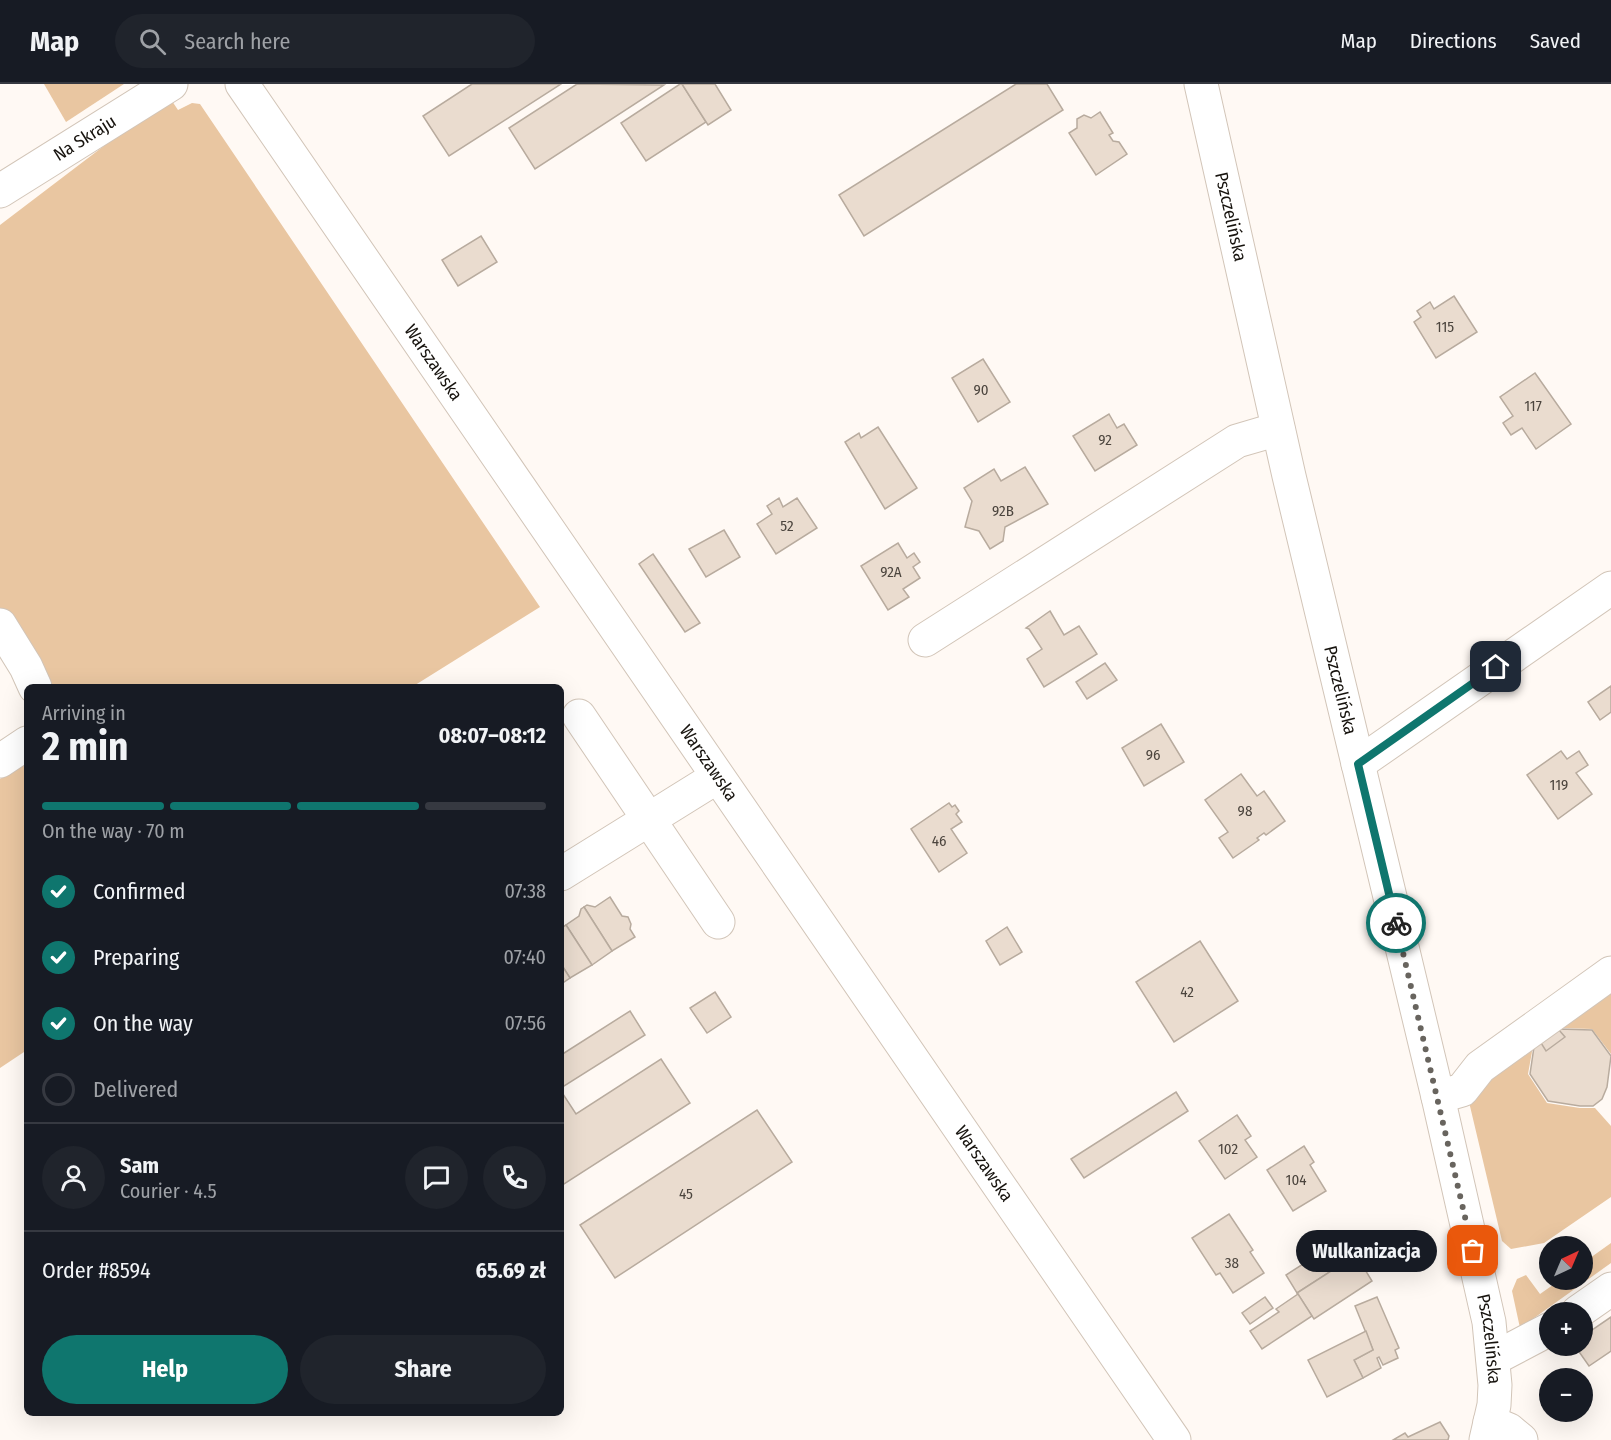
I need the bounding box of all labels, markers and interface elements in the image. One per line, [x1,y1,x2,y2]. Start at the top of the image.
search box [115,14,535,68]
text: Map [30,25,79,58]
icon: search [136,25,169,58]
text: Search here [184,28,290,55]
text: Map [1340,28,1377,54]
text: Directions [1410,28,1497,54]
text: Saved [1530,28,1581,54]
street label: Na Skraju [49,110,120,166]
street label: Pszczelińska [1210,170,1251,264]
house number: 115 [1436,318,1454,336]
street label: Warszawska [400,320,467,405]
house number: 90 [973,381,989,399]
house number: 117 [1524,397,1542,415]
house number: 92 [1098,431,1112,449]
house number: 92B [992,502,1014,520]
house number: 52 [780,517,794,535]
house number: 92A [880,563,902,581]
pin [1470,641,1521,692]
street label: Pszczelińska [1319,644,1362,737]
icon: home [1479,650,1512,683]
text: Arriving in [42,701,126,725]
street label: Warszawska [675,721,743,806]
text: 08:07–08:12 [438,722,546,749]
text: 2 min [42,724,128,770]
house number: 96 [1146,746,1160,764]
house number: 119 [1550,776,1568,794]
house number: 98 [1238,802,1252,820]
text: On the way · 70 m [42,819,185,843]
house number: 46 [932,832,946,850]
icon: check [42,875,75,908]
text: Confirmed [93,878,186,905]
text: 07:38 [504,879,546,903]
courier [1366,893,1426,953]
icon: bike [1380,907,1413,940]
icon: check [42,941,75,974]
text: Preparing [93,944,179,971]
text: 07:40 [504,945,546,969]
house number: 42 [1180,983,1194,1001]
icon: check [42,1007,75,1040]
text: On the way [93,1010,193,1037]
text: 07:56 [504,1011,546,1035]
text: Delivered [93,1076,178,1103]
street label: Warszawska [950,1121,1018,1206]
house number: 102 [1218,1140,1238,1158]
button: person [42,1146,105,1209]
button: chat [405,1146,468,1209]
button: phone [483,1146,546,1209]
text: Sam [120,1152,159,1179]
house number: 104 [1286,1171,1306,1189]
text: Courier · 4.5 [120,1179,217,1203]
house number: 45 [679,1185,693,1203]
pin [1447,1225,1498,1276]
callout: Wulkanizacja [1296,1230,1437,1272]
icon: bag [1456,1234,1489,1267]
north arrow [1539,1236,1593,1290]
map controls [1539,1236,1593,1422]
text: Wulkanizacja [1312,1239,1421,1263]
house number: 38 [1225,1254,1239,1272]
text: Order #8594 [42,1257,151,1284]
text: 65.69 zł [476,1257,546,1284]
street label: Pszczelińska [1472,1292,1506,1385]
button: + [1539,1302,1593,1356]
button: Help [42,1335,288,1404]
button: Share [300,1335,546,1404]
button: − [1539,1368,1593,1422]

